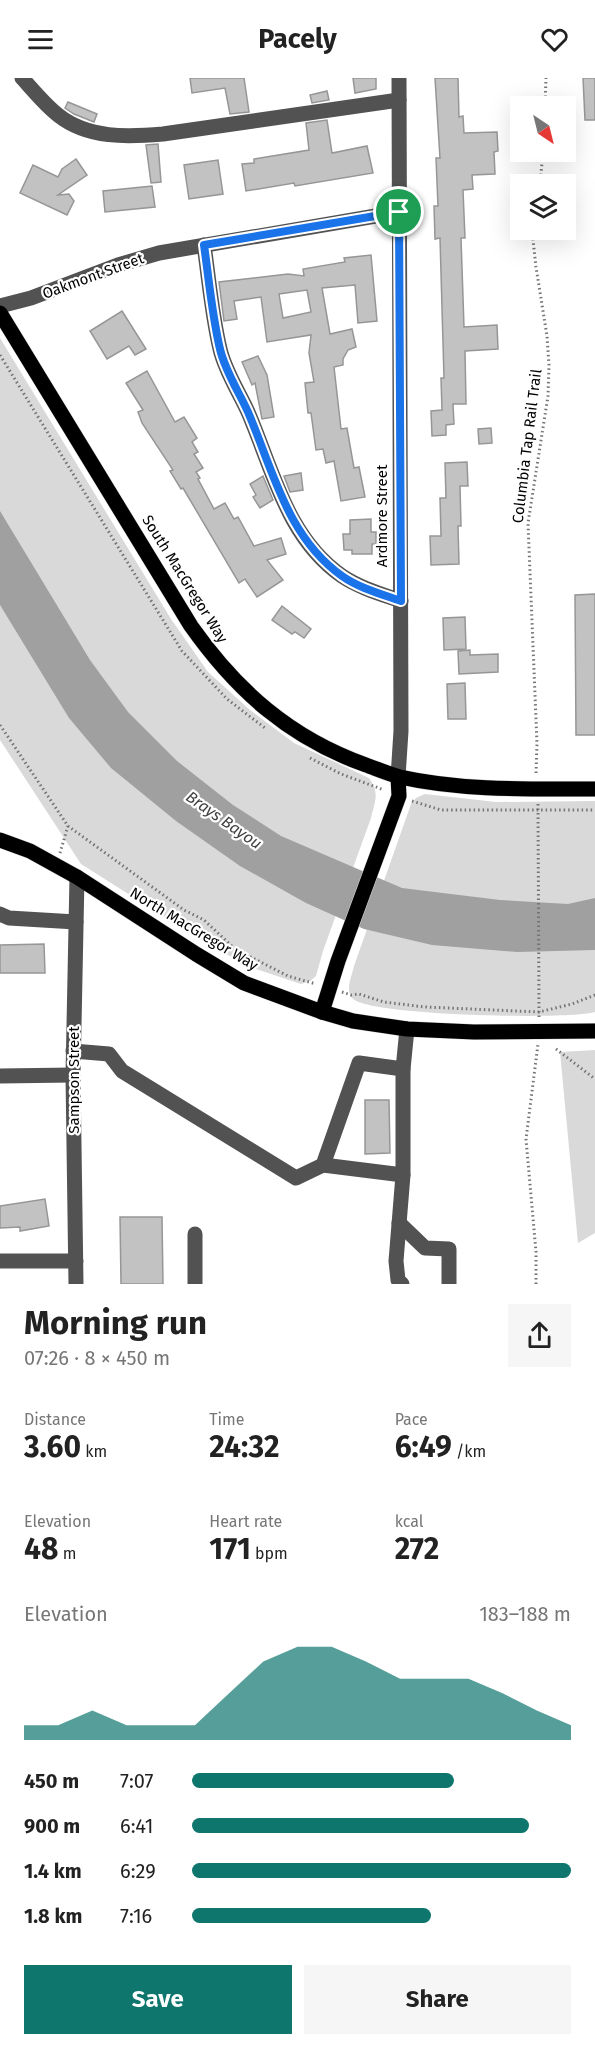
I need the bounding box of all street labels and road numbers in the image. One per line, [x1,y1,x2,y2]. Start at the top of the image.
street label: Oakmont Street [40,249,147,303]
street label: Columbia Tap Rail Trail [509,367,545,524]
street label: Ardmore Street [373,464,391,567]
street label: South MacGregor Way [138,512,232,647]
street label: North MacGregor Way [127,884,262,975]
street label: Sampson Street [65,1026,83,1134]

